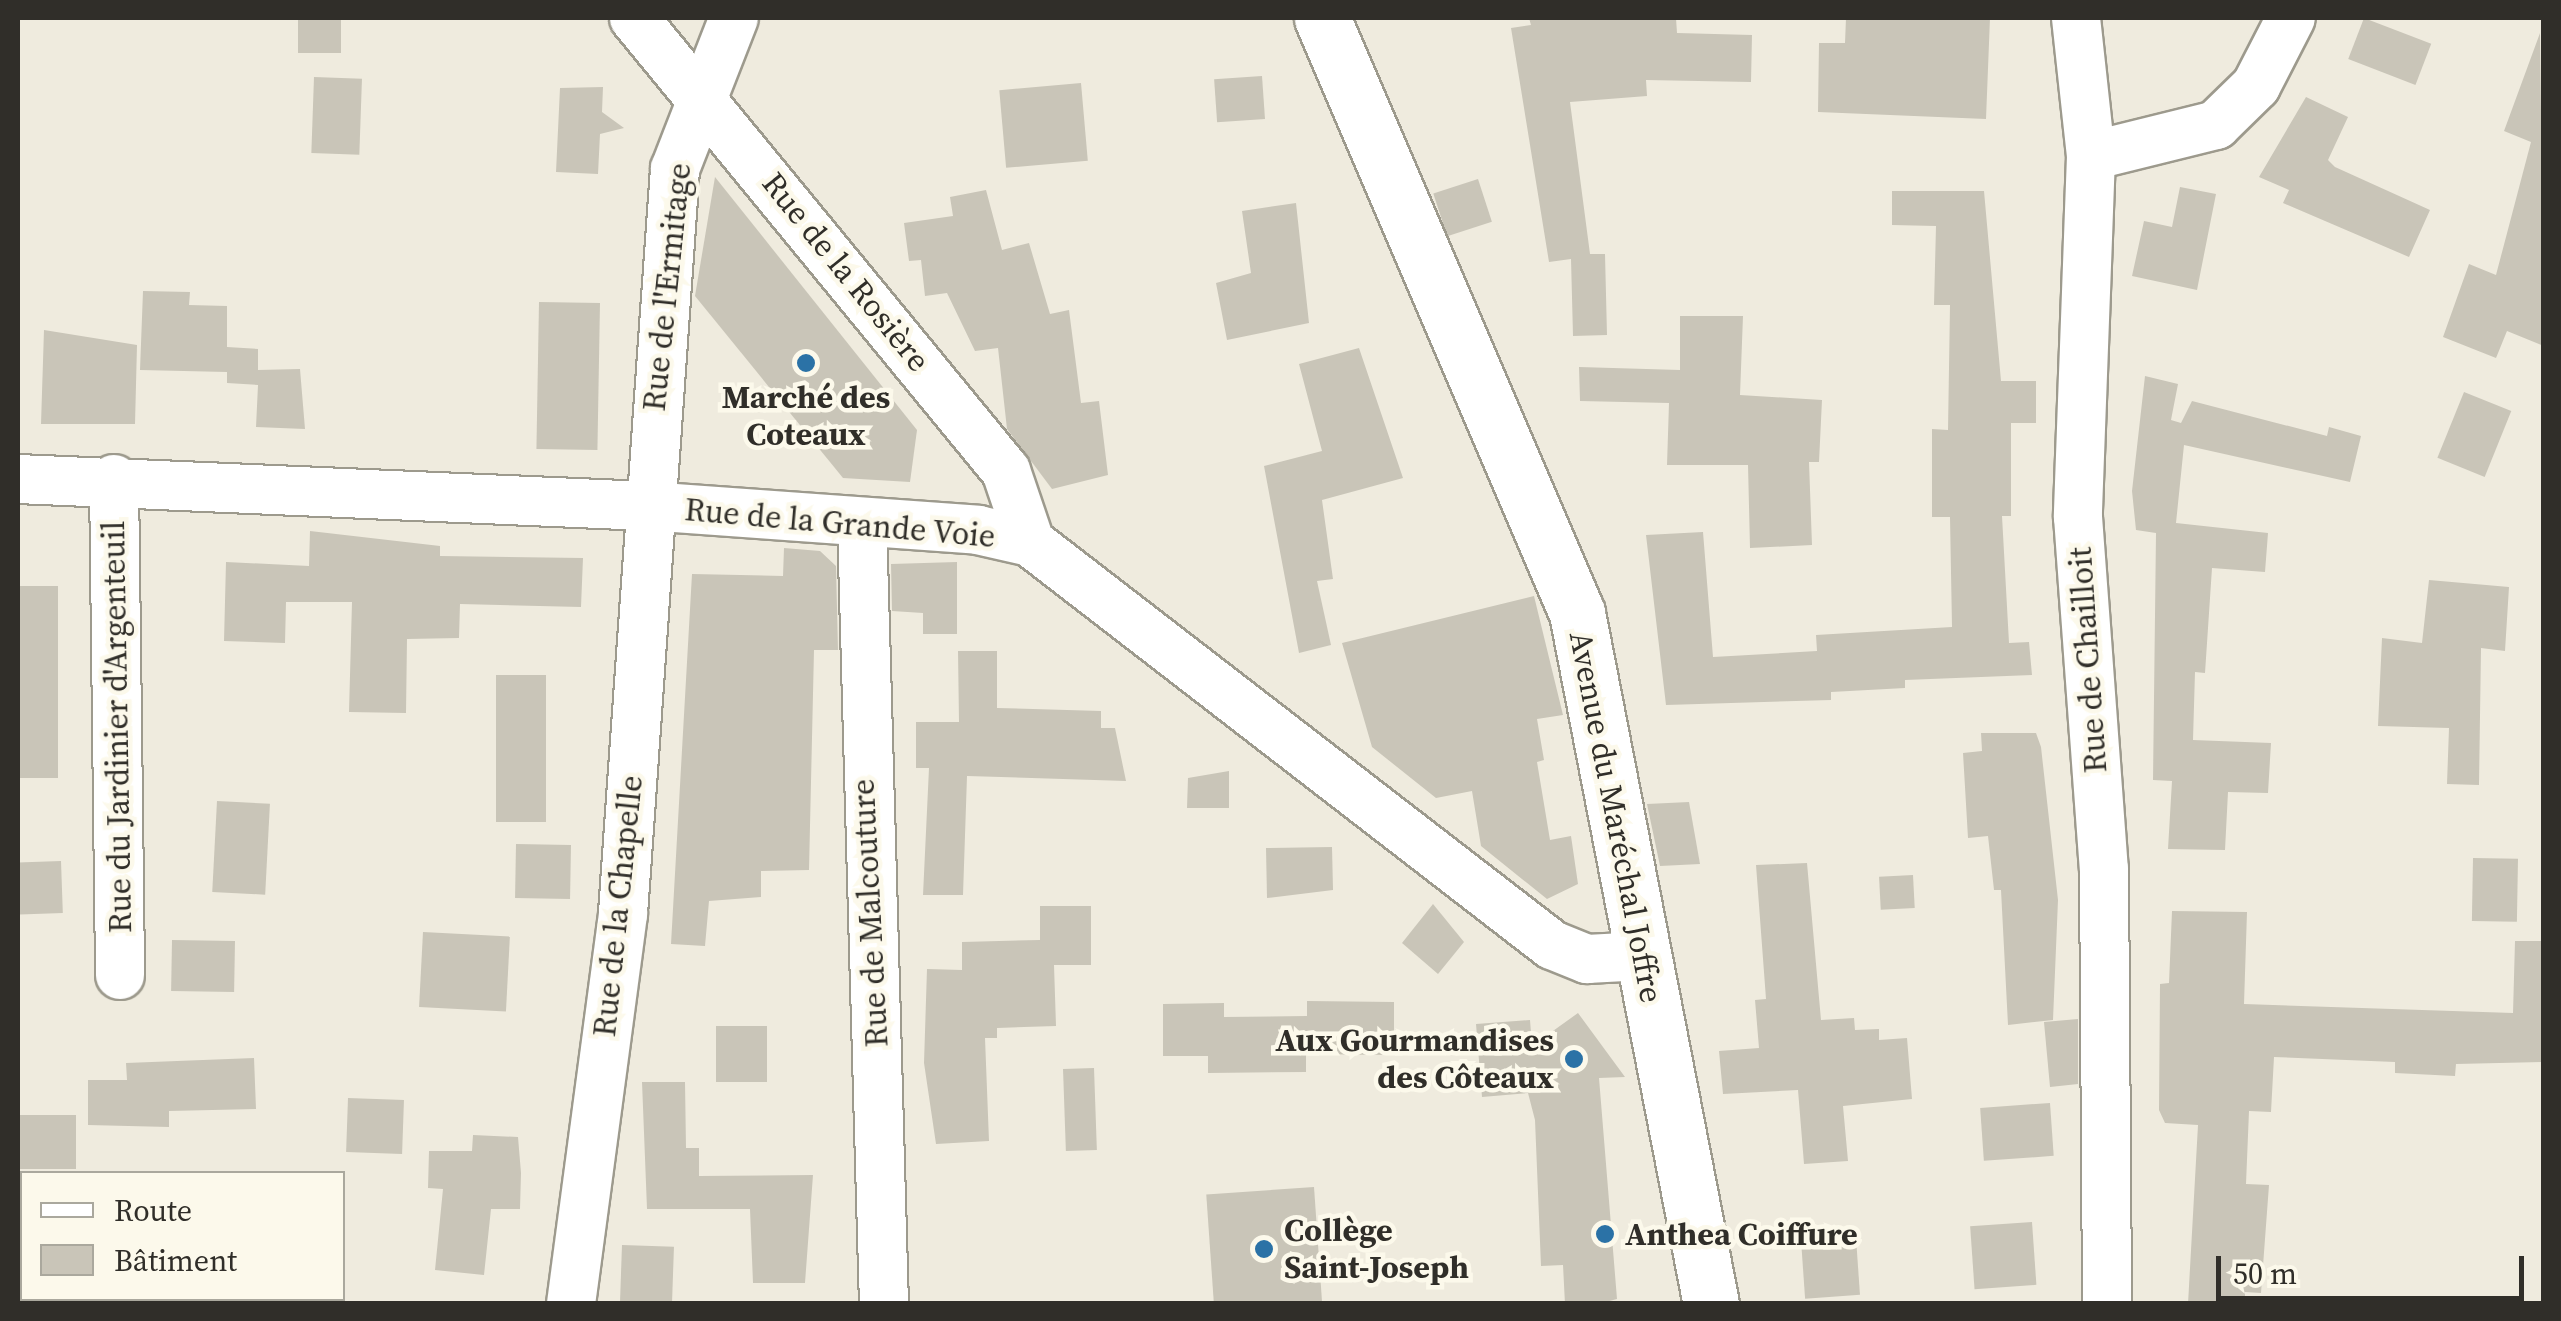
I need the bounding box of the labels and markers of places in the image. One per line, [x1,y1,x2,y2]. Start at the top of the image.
marker: Marché des Coteaux [795,352,817,374]
place label: Marché des Coteaux [722,379,890,454]
place label: Aux Gourmandises des Côteaux [1275,1022,1554,1097]
marker: Aux Gourmandises des Côteaux [1563,1048,1585,1070]
place label: Collège Saint-Joseph [1284,1212,1469,1287]
place label: Anthea Coiffure [1625,1215,1858,1253]
marker: Anthea Coiffure [1594,1223,1616,1245]
marker: Collège Saint-Joseph [1253,1238,1275,1260]

